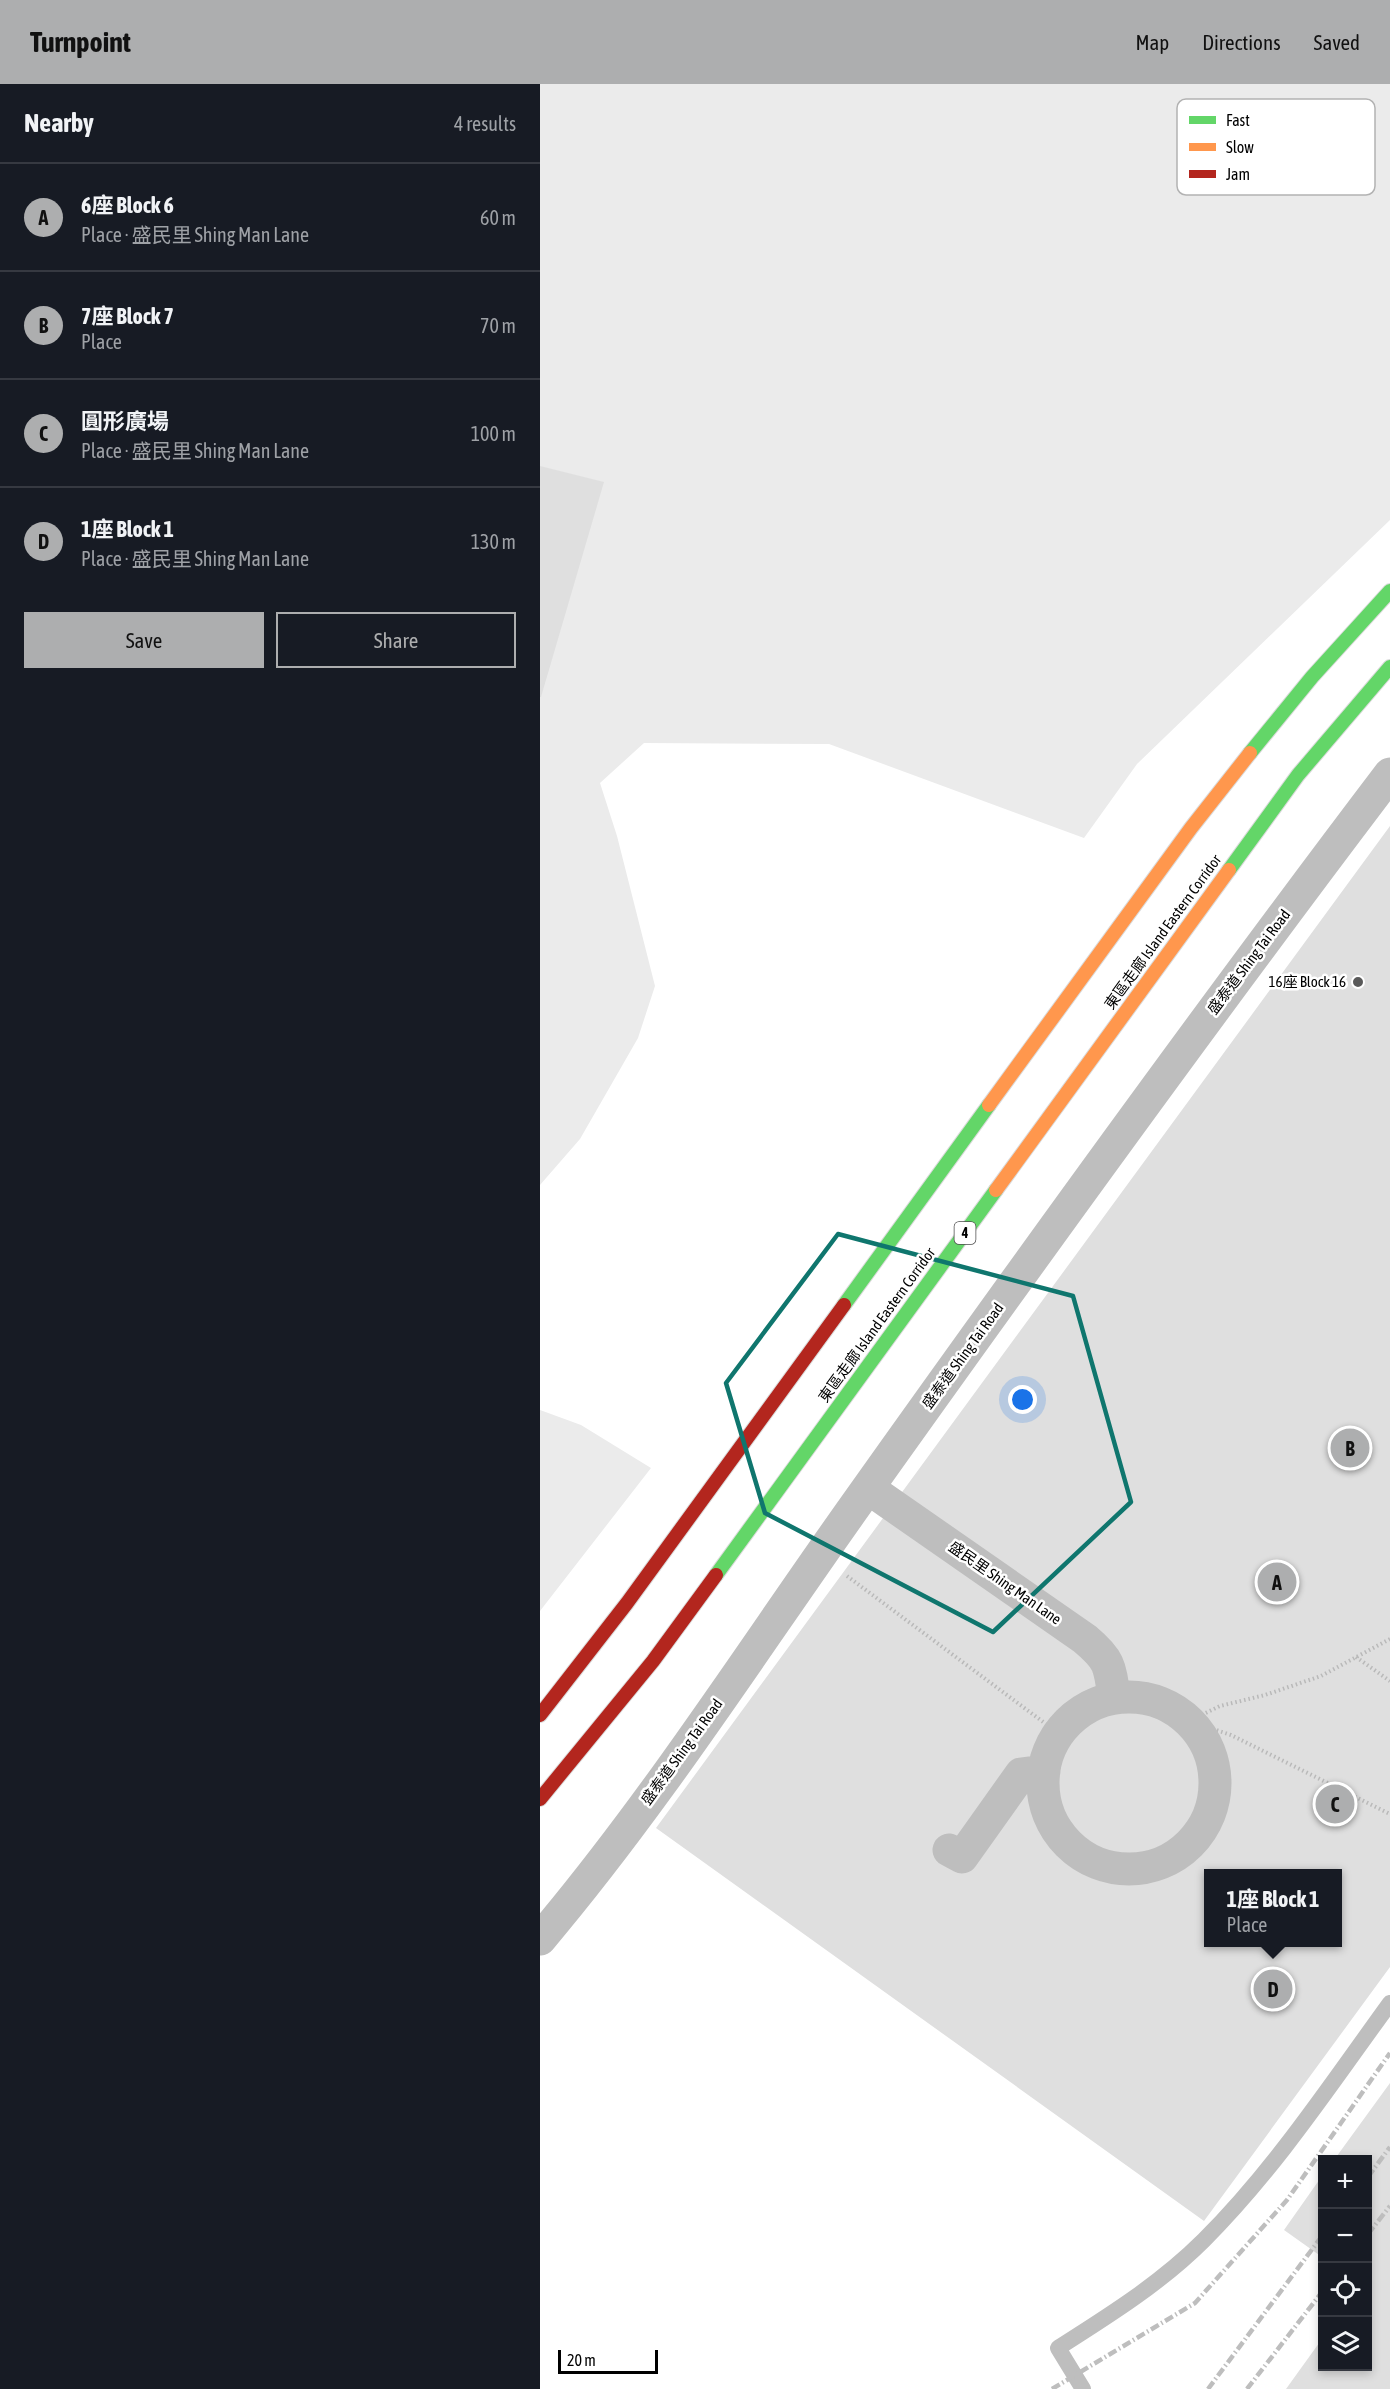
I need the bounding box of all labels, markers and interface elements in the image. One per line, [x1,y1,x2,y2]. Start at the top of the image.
text: Turnpoint [30,26,131,58]
text: Map [1135,30,1169,54]
text: Directions [1202,30,1281,54]
text: Saved [1314,30,1360,54]
legend [1177,99,1375,195]
text: Nearby [24,108,94,138]
text: Fast [1226,111,1250,129]
text: 4 results [454,112,516,135]
text: Slow [1226,138,1254,156]
text: Jam [1226,165,1250,183]
text: 6座 Block 6 [81,192,174,218]
text: A [39,206,48,229]
text: 60 m [480,206,516,229]
text: Place · 盛民里 Shing Man Lane [81,223,309,246]
text: 7座 Block 7 [81,303,174,329]
text: B [39,314,48,337]
text: 70 m [480,314,516,337]
text: Place [81,330,122,353]
text: 圓形廣場 [81,408,169,434]
text: C [39,422,48,445]
text: 100 m [471,422,516,445]
text: Place · 盛民里 Shing Man Lane [81,439,309,462]
text: 1座 Block 1 [81,516,174,542]
text: D [38,530,49,553]
text: 130 m [471,530,516,553]
text: Place · 盛民里 Shing Man Lane [81,547,309,570]
button: Save [24,612,264,668]
button: Share [276,612,516,668]
street label: 東區走廊 Island Eastern Corridor [1101,851,1225,1012]
street label: 盛泰道 Shing Tai Road [1204,906,1293,1017]
place label: 16座 Block 16 [1269,973,1346,990]
marker: 16座 Block 16 [1351,975,1365,989]
road number: 4 [954,1222,976,1244]
street label: 東區走廊 Island Eastern Corridor [815,1244,939,1405]
street label: 盛泰道 Shing Tai Road [919,1300,1007,1412]
your location [1008,1385,1037,1414]
pin: B [1330,1426,1370,1470]
street label: 盛民里 Shing Man Lane [946,1537,1065,1628]
pin: A [1258,1560,1296,1604]
street label: 盛泰道 Shing Tai Road [638,1696,726,1808]
pin: C [1316,1782,1354,1826]
popup [1204,1869,1342,1947]
text: 1座 Block 1 [1227,1886,1319,1912]
text: Place [1227,1913,1267,1936]
pin: D [1254,1966,1292,2012]
map controls [1318,2155,1372,2371]
button: + [1318,2155,1372,2209]
button: − [1318,2209,1372,2263]
button: locate [1318,2263,1372,2317]
button: layers [1318,2317,1372,2371]
scale bar [558,2347,658,2374]
text: 20 m [567,2351,596,2369]

